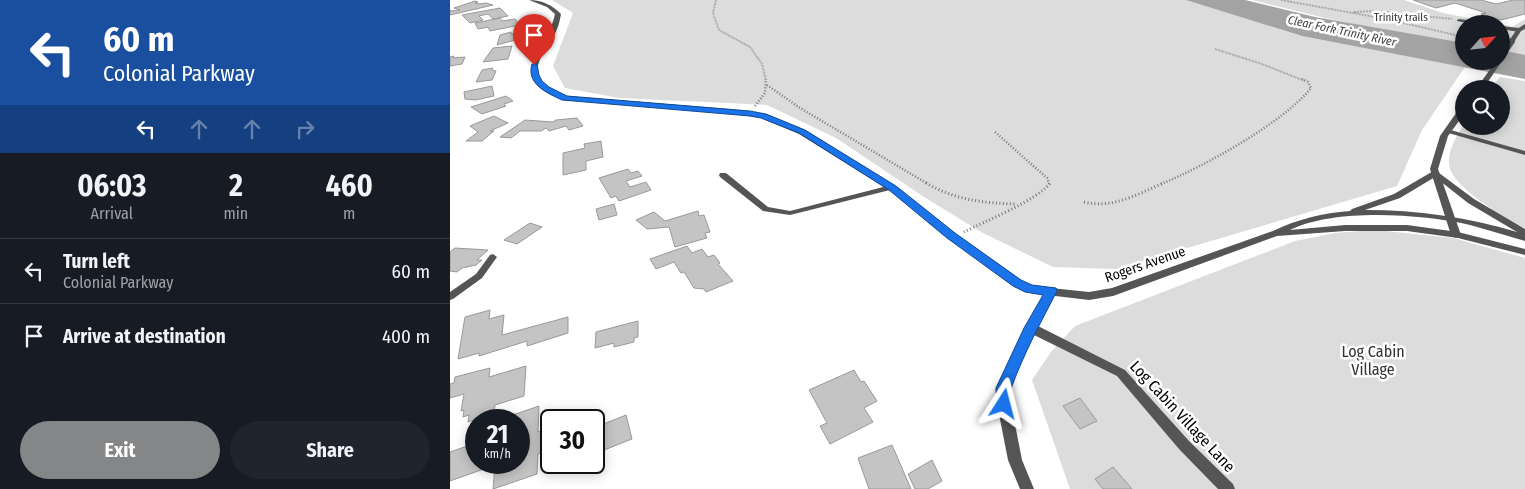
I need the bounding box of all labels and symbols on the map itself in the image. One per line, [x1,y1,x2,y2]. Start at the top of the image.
park label: Trinity trails [1374,11,1428,24]
water label: Clear Fork Trinity River [1287,13,1398,49]
pin [513,14,555,65]
north arrow [1455,15,1510,70]
street label: Rogers Avenue [1103,243,1188,286]
park label: Log Cabin Village [1341,342,1405,379]
street label: Log Cabin Village Lane [1126,357,1239,476]
position arrow [977,377,1029,429]
speed limit sign: 30 [540,409,605,474]

